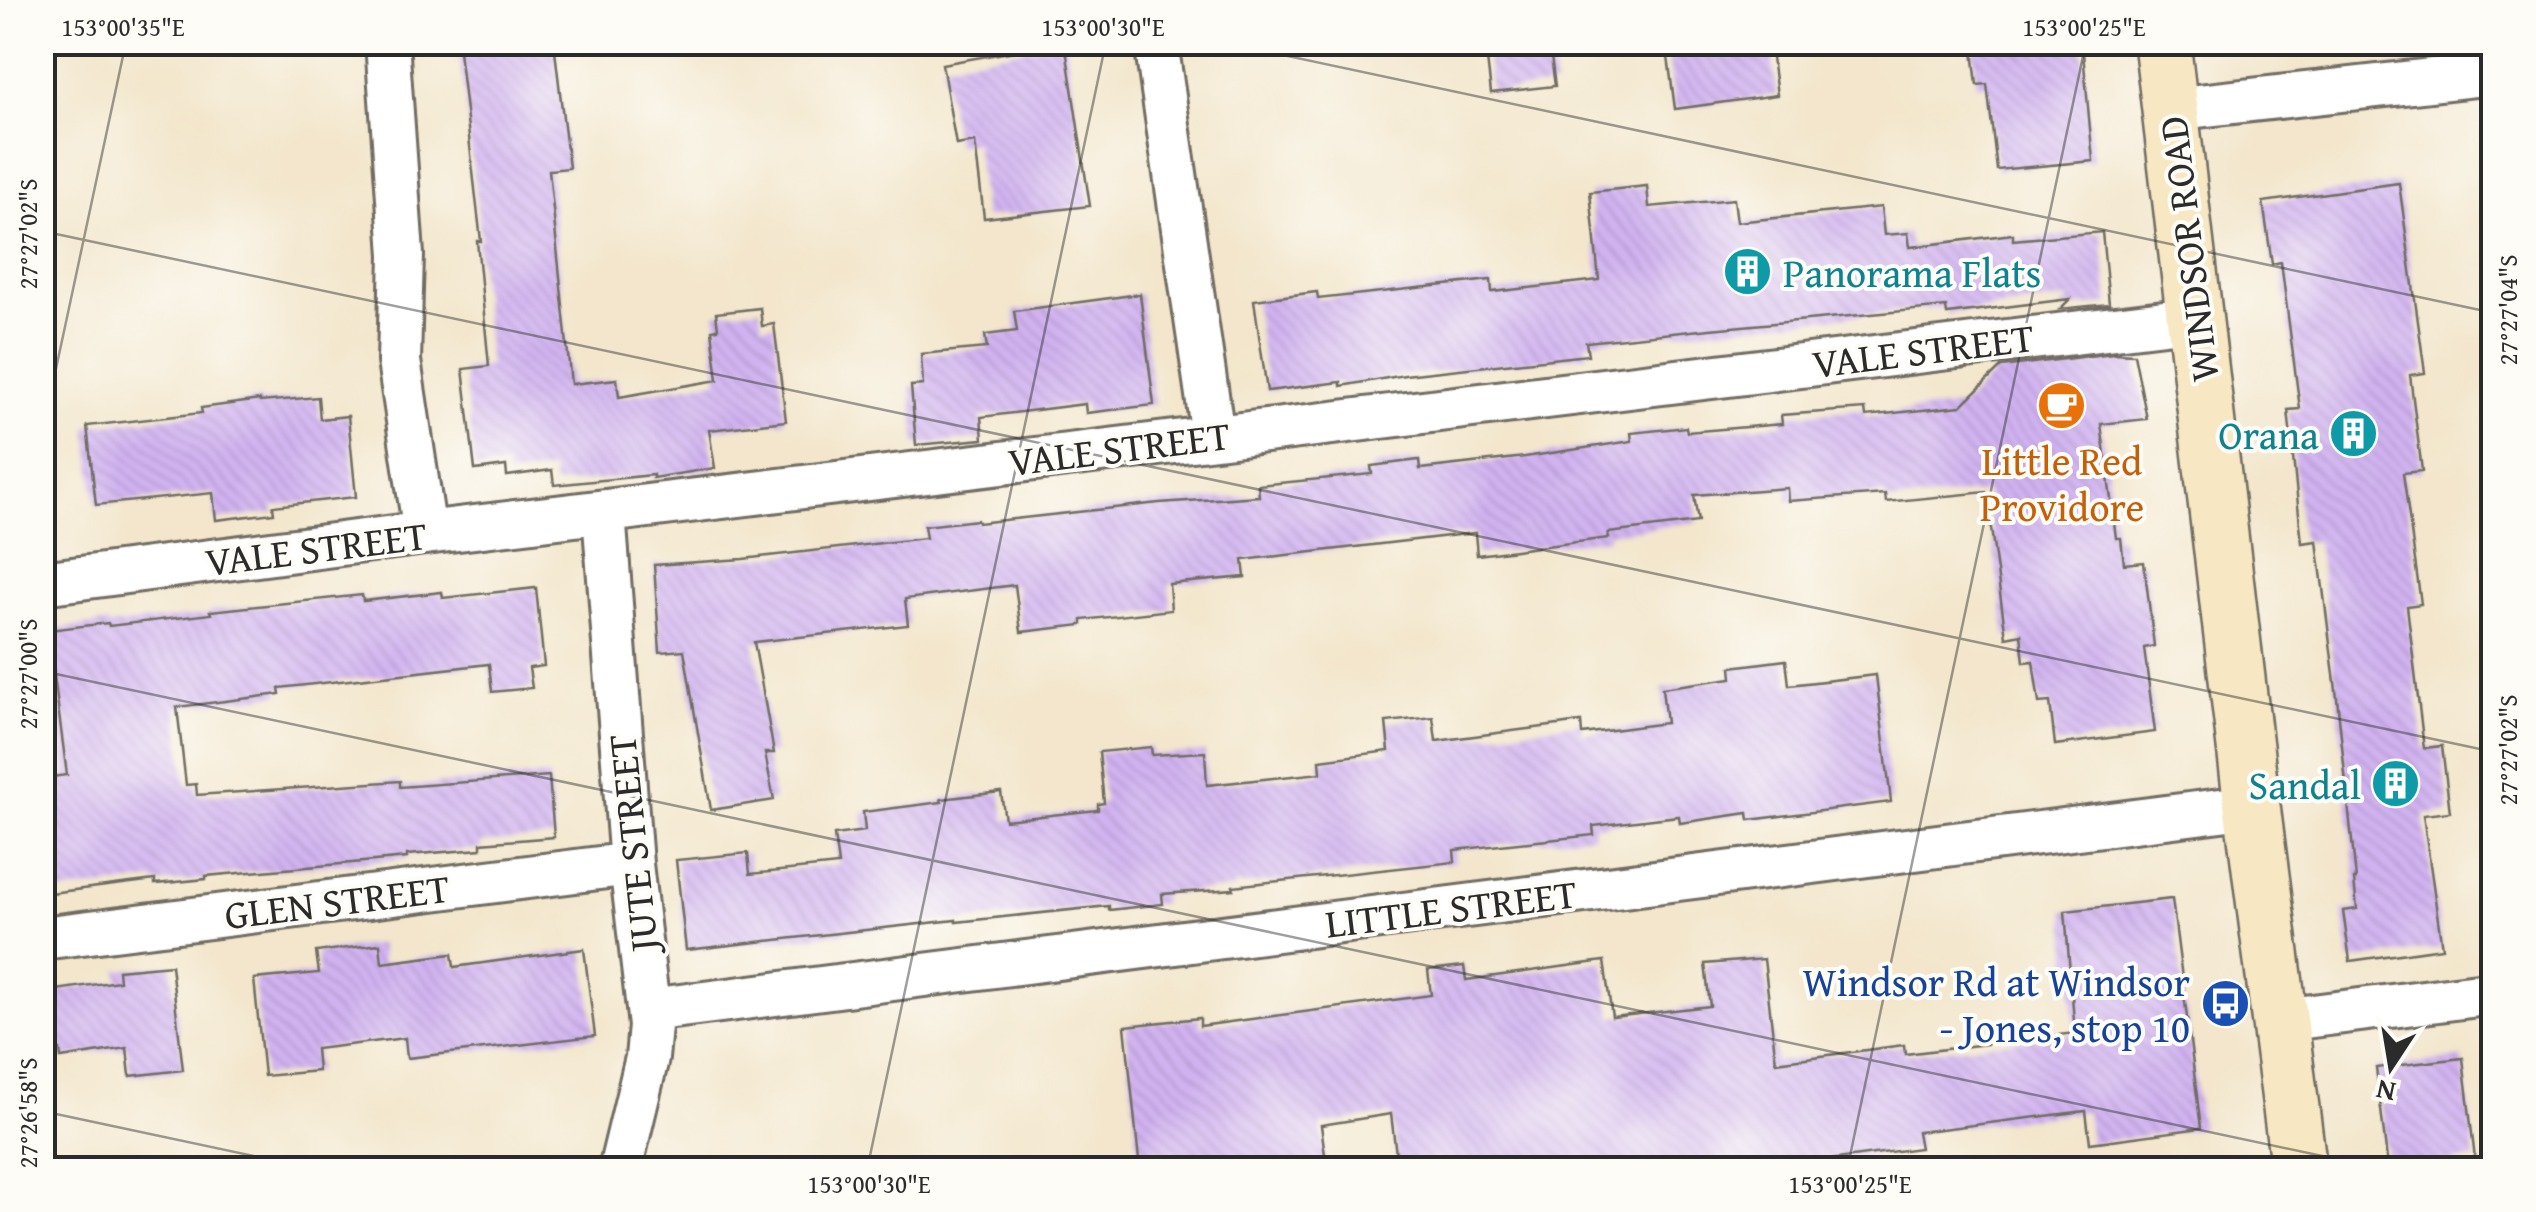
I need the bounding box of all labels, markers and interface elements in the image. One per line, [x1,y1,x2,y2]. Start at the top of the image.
text: 153°00'35"E [61,9,185,45]
text: 153°00'30"E [1041,9,1165,45]
text: 153°00'25"E [2022,9,2146,45]
street label: WINDSOR ROAD [2142,113,2234,385]
text: 27°27'02"S [10,179,46,289]
place label: Panorama Flats [1783,243,2041,302]
building icon: Panorama Flats [1722,246,1774,298]
text: 27°27'04"S [2490,255,2526,365]
street label: VALE STREET [1809,307,2037,393]
cafe icon: Little Red Providore [2036,379,2088,431]
street label: VALE STREET [1005,405,1233,491]
place label: Orana [2218,405,2319,464]
building icon: Orana [2328,408,2380,460]
place label: Little Red Providore [1980,431,2144,536]
street label: VALE STREET [202,505,430,591]
text: 27°27'00"S [10,619,46,729]
text: 27°27'02"S [2490,695,2526,805]
street label: JUTE STREET [591,731,673,960]
place label: Sandal [2249,755,2361,814]
building icon: Sandal [2370,758,2422,810]
street label: GLEN STREET [221,858,453,944]
street label: LITTLE STREET [1322,863,1580,953]
place label: Windsor Rd at Windsor - Jones, stop 10 [1803,952,2190,1057]
bus stop icon: Windsor Rd at Windsor - Jones, stop 10 [2199,978,2251,1030]
north arrow [2341,1017,2441,1117]
text: 27°26'58"S [10,1058,46,1168]
text: N [2372,1070,2399,1114]
text: 153°00'30"E [807,1166,931,1202]
text: 153°00'25"E [1788,1166,1912,1202]

